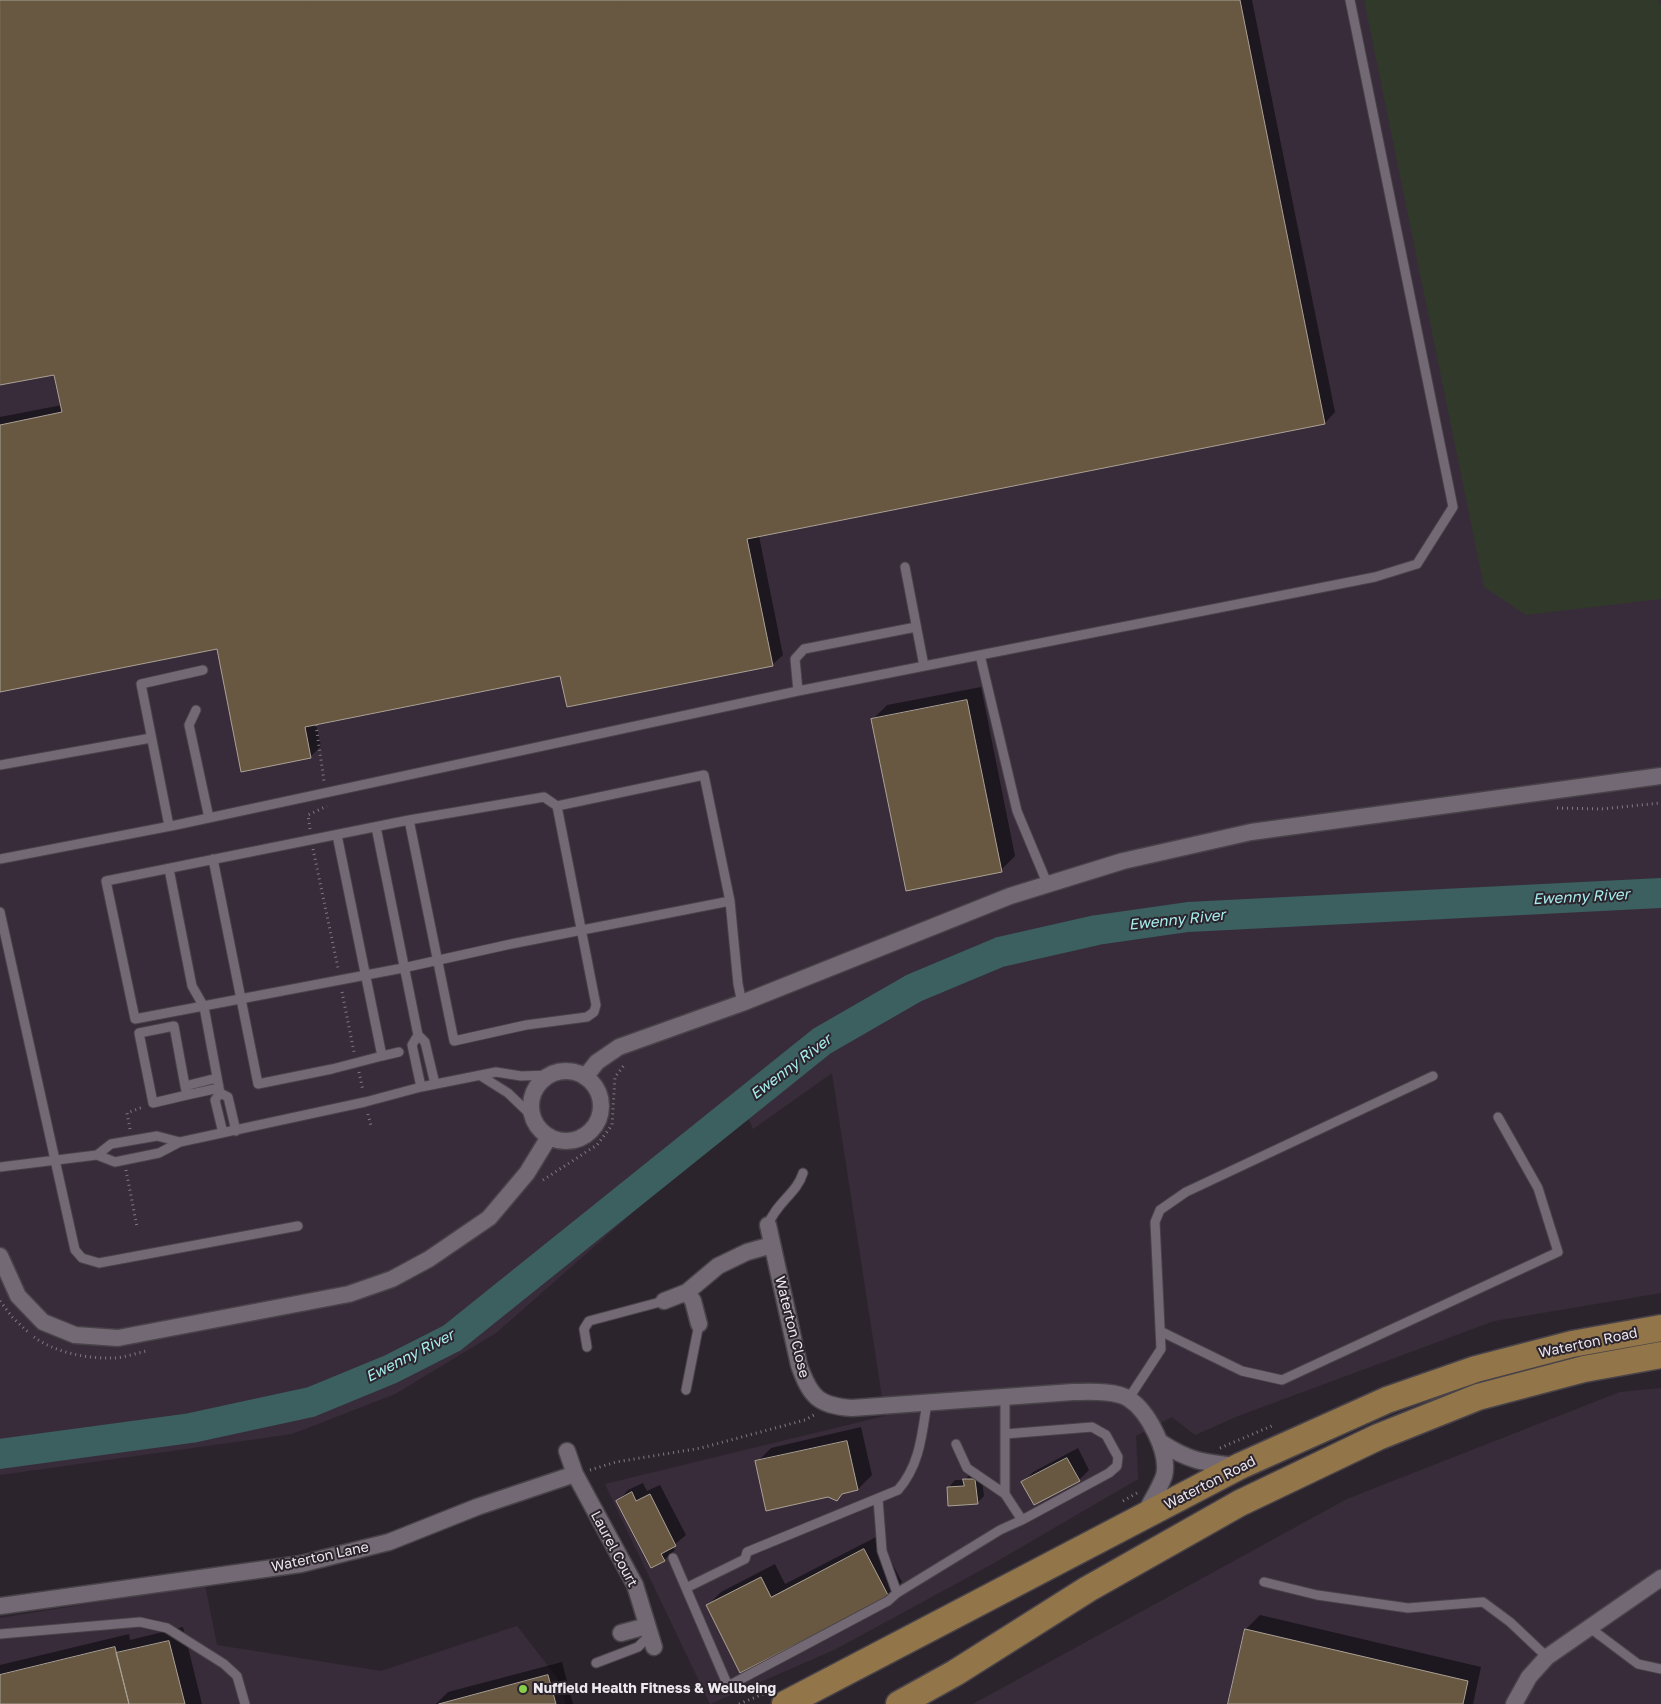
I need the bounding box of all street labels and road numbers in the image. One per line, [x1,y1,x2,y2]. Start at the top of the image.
street label: Waterton Close [771,1275,813,1379]
street label: Waterton Road [1537,1324,1639,1362]
street label: Waterton Road [1161,1453,1259,1513]
street label: Laurel Court [587,1508,641,1590]
street label: Waterton Lane [270,1538,370,1576]

